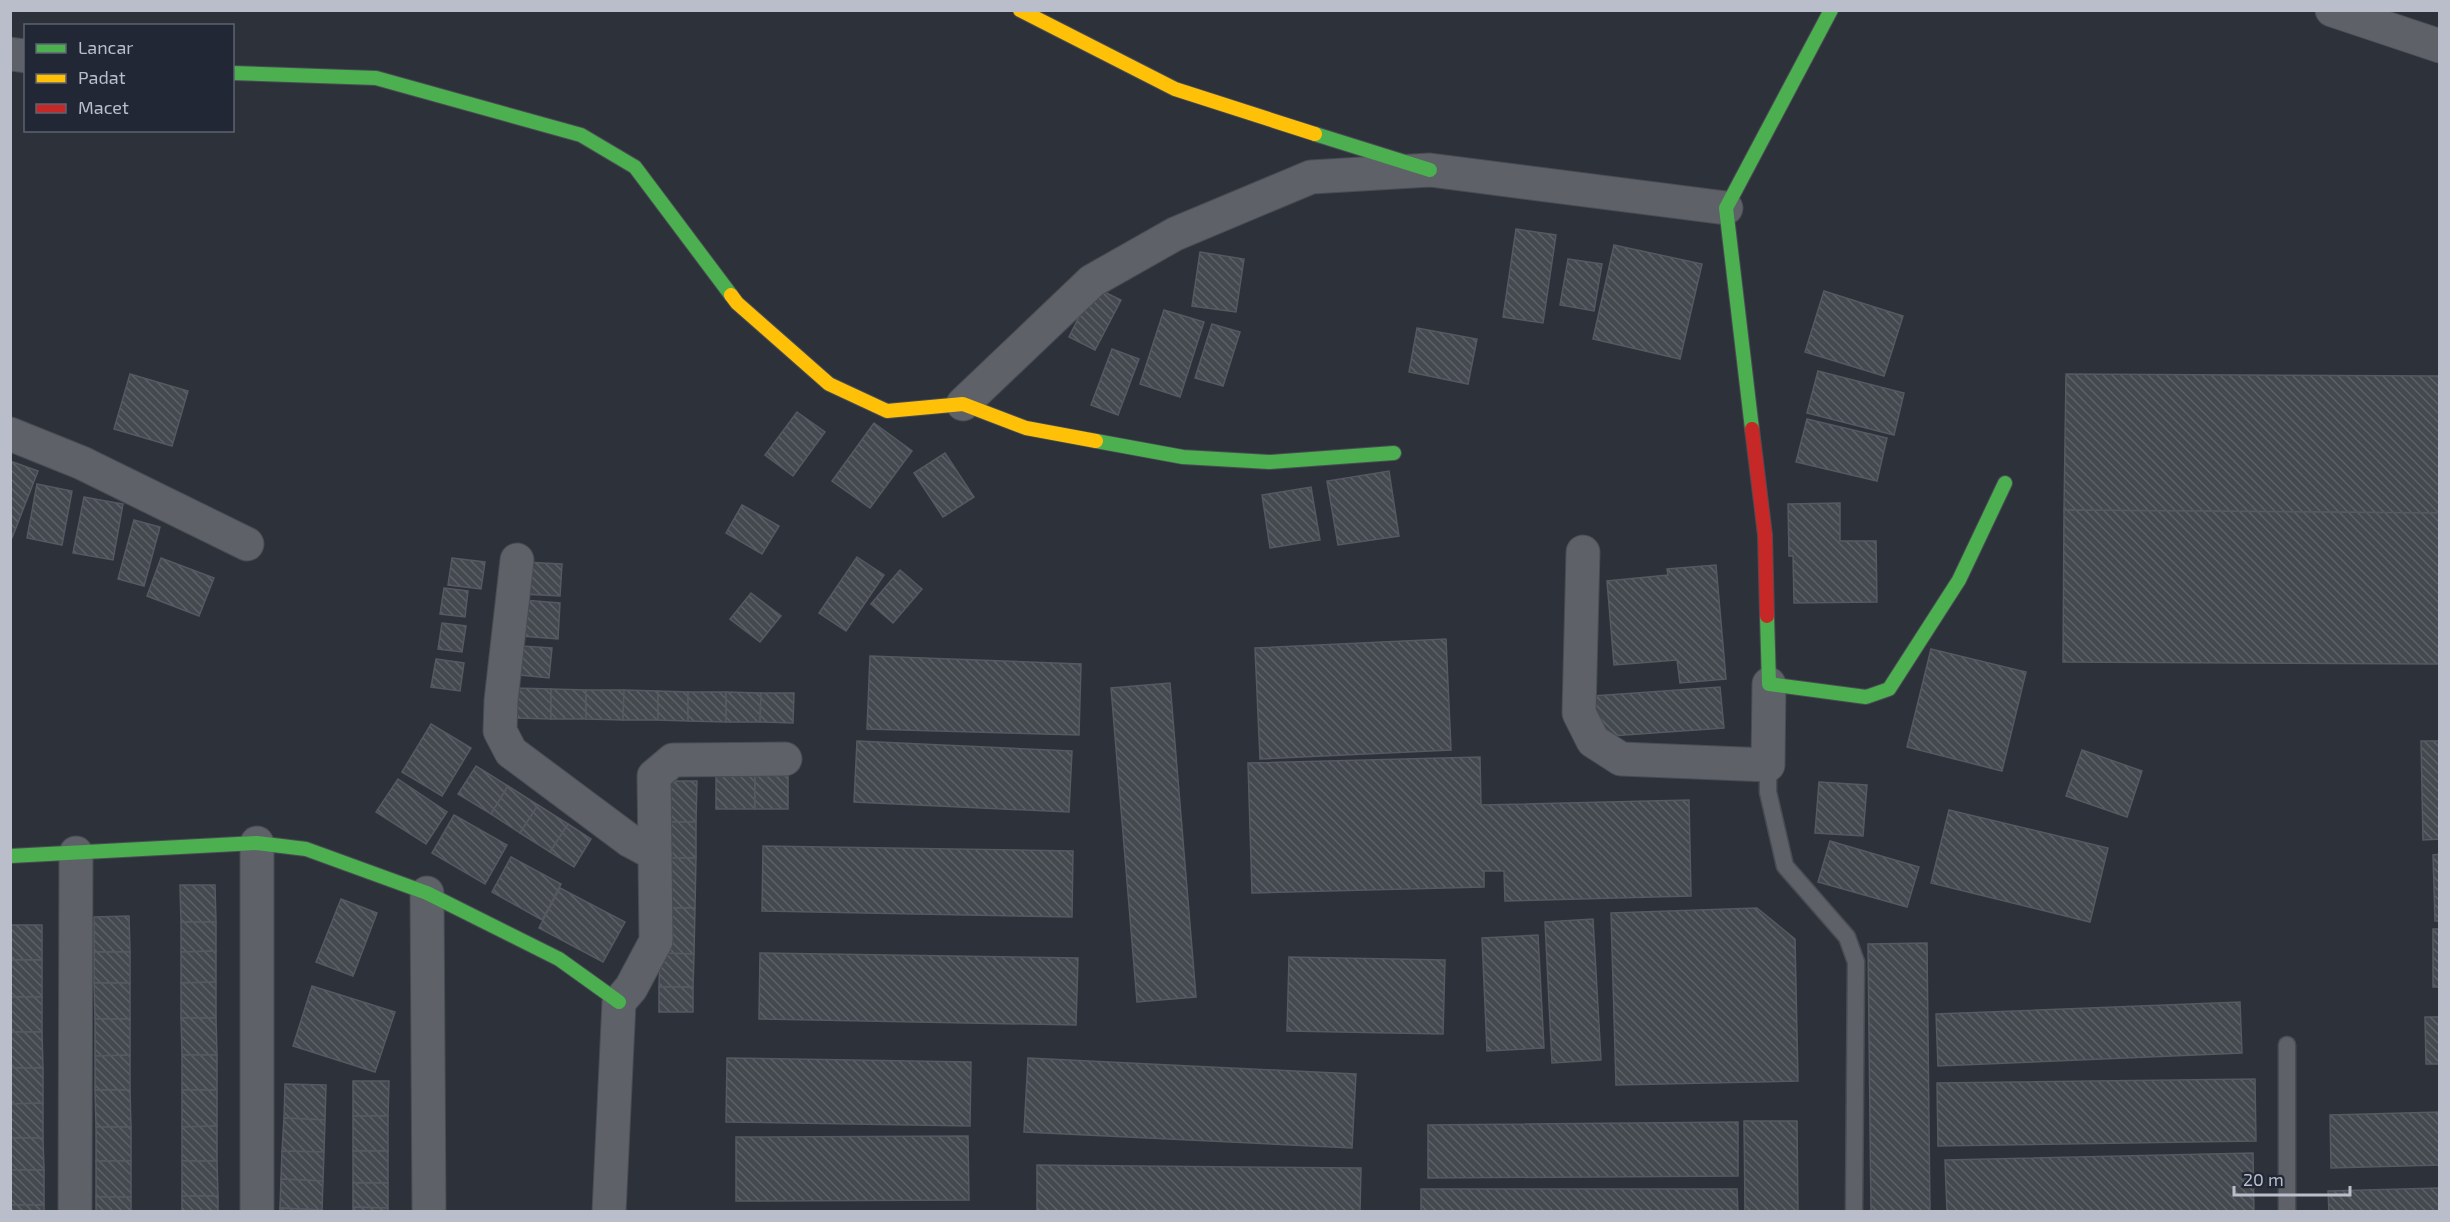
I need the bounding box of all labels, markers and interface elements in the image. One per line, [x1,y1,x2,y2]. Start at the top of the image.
legend [24,24,234,132]
text: Lancar [78,36,134,58]
text: Padat [78,66,126,88]
text: Macet [78,96,129,118]
scale bar [2234,1159,2350,1197]
text: 20 m [2243,1168,2284,1190]

